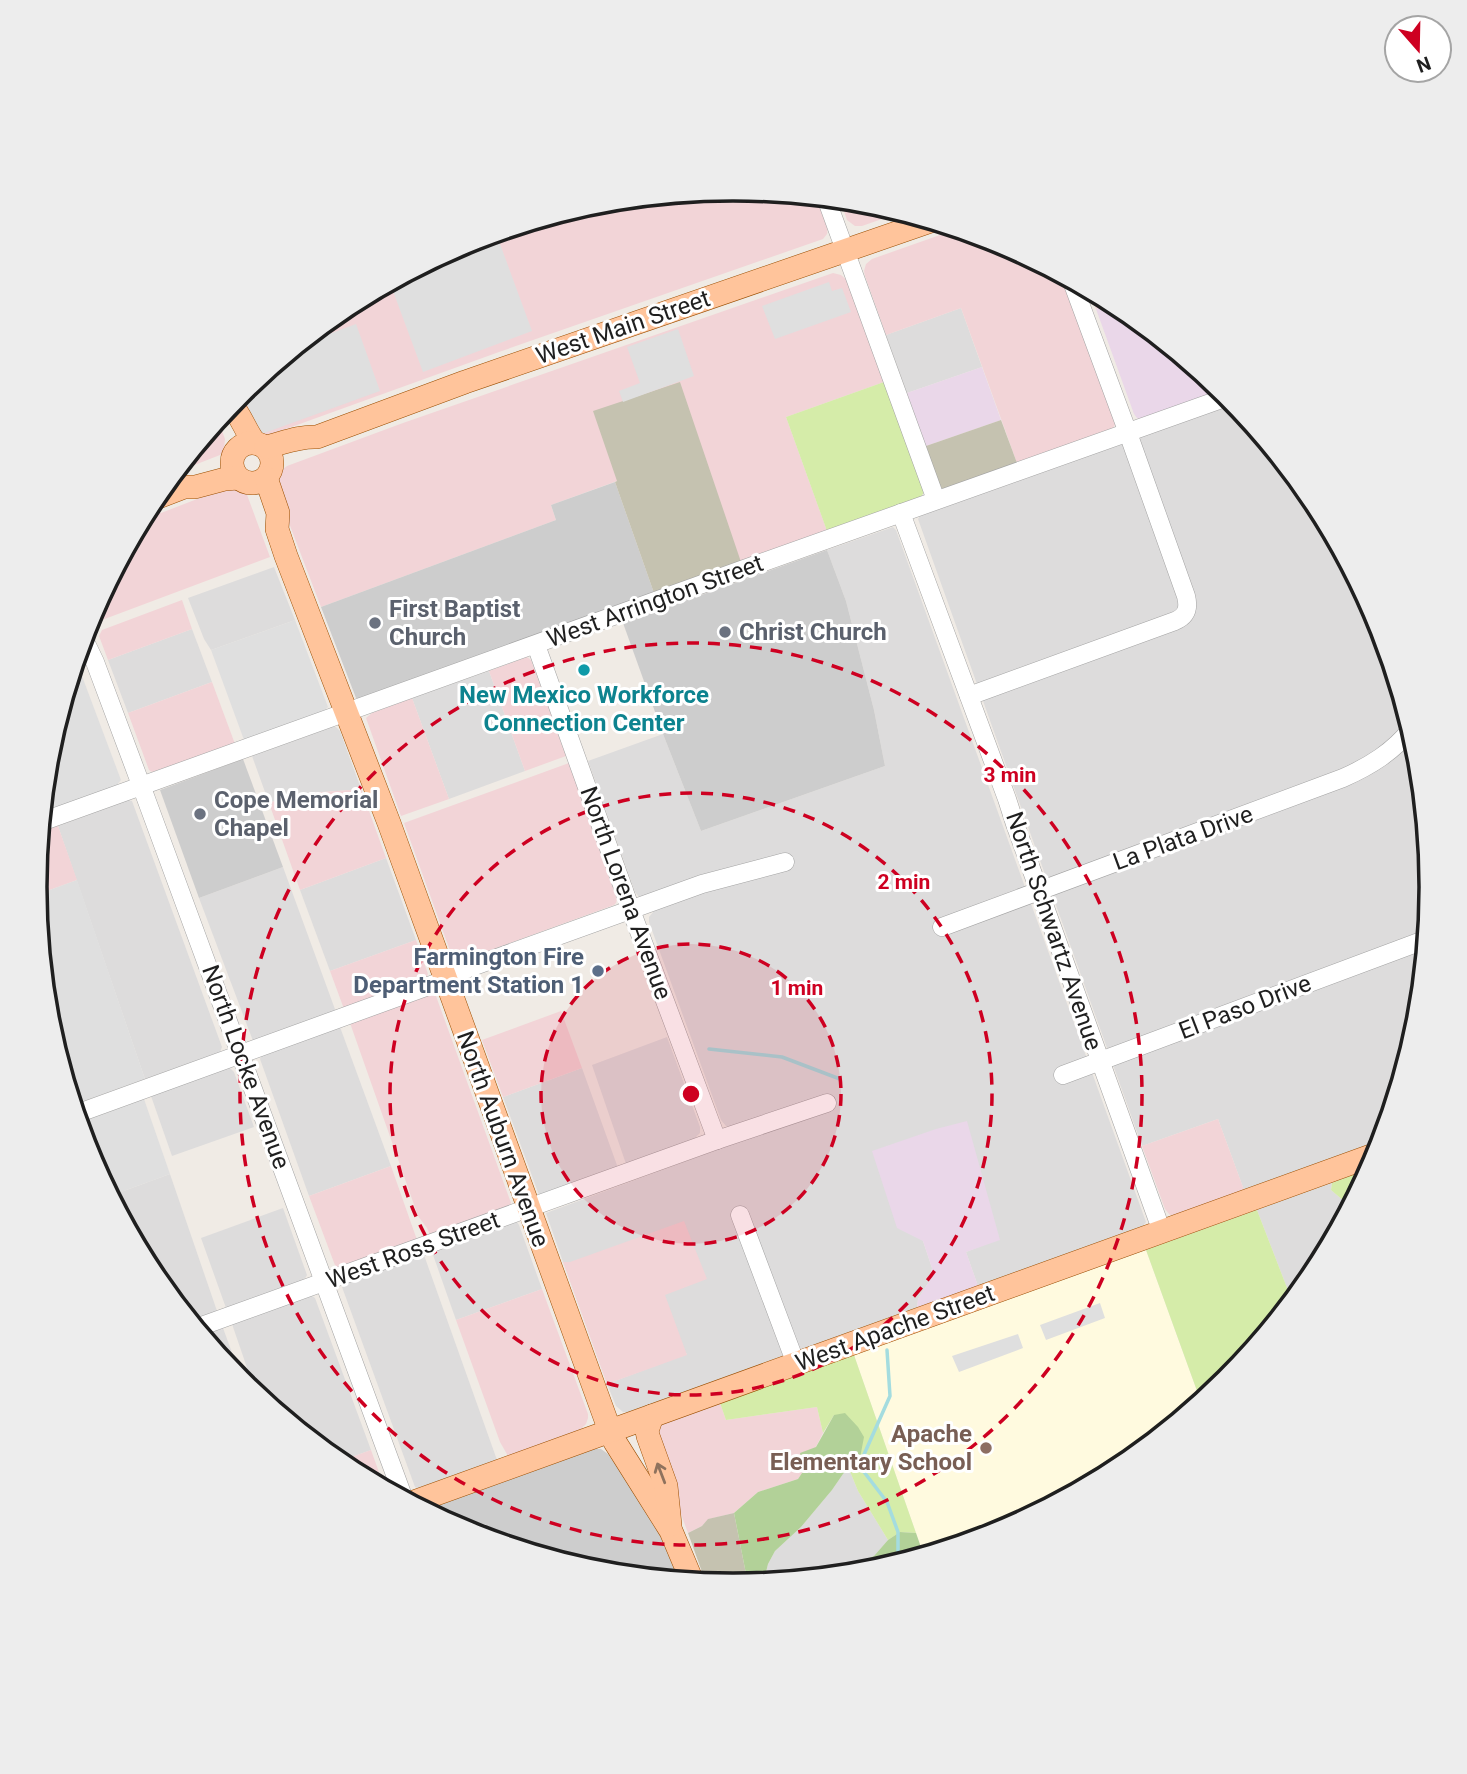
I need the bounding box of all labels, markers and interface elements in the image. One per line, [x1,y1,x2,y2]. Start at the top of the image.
north arrow [1383,14,1453,84]
text: N [1413,51,1434,78]
street label: West Main Street [532,284,714,370]
street label: West Arrington Street [543,549,767,653]
place label: First Baptist Church [389,595,520,651]
marker: First Baptist Church [367,615,383,631]
place label: Christ Church [739,618,887,646]
marker: Christ Church [717,624,733,640]
marker: New Mexico Workforce Connection Center [576,662,592,678]
place label: New Mexico Workforce Connection Center [459,681,709,737]
text: 3 min [984,763,1036,787]
street label: North Lorena Avenue [574,783,678,1003]
place label: Cope Memorial Chapel [214,786,378,842]
street label: La Plata Drive [1109,800,1257,876]
marker: Cope Memorial Chapel [192,806,208,822]
street label: North Schwartz Avenue [1000,808,1108,1054]
text: 2 min [878,870,930,894]
place label: Farmington Fire Department Station 1 [353,943,584,999]
street label: North Locke Avenue [196,961,296,1173]
marker: Farmington Fire Department Station 1 [590,963,606,979]
street label: El Paso Drive [1175,969,1315,1045]
text: 1 min [771,976,823,1000]
street label: North Auburn Avenue [451,1027,555,1251]
centre of rings [679,1082,703,1106]
street label: West Ross Street [323,1206,504,1294]
street label: West Apache Street [792,1279,999,1377]
place label: Apache Elementary School [770,1420,972,1476]
marker: Apache Elementary School [978,1440,994,1456]
one-way arrow [654,1462,666,1484]

